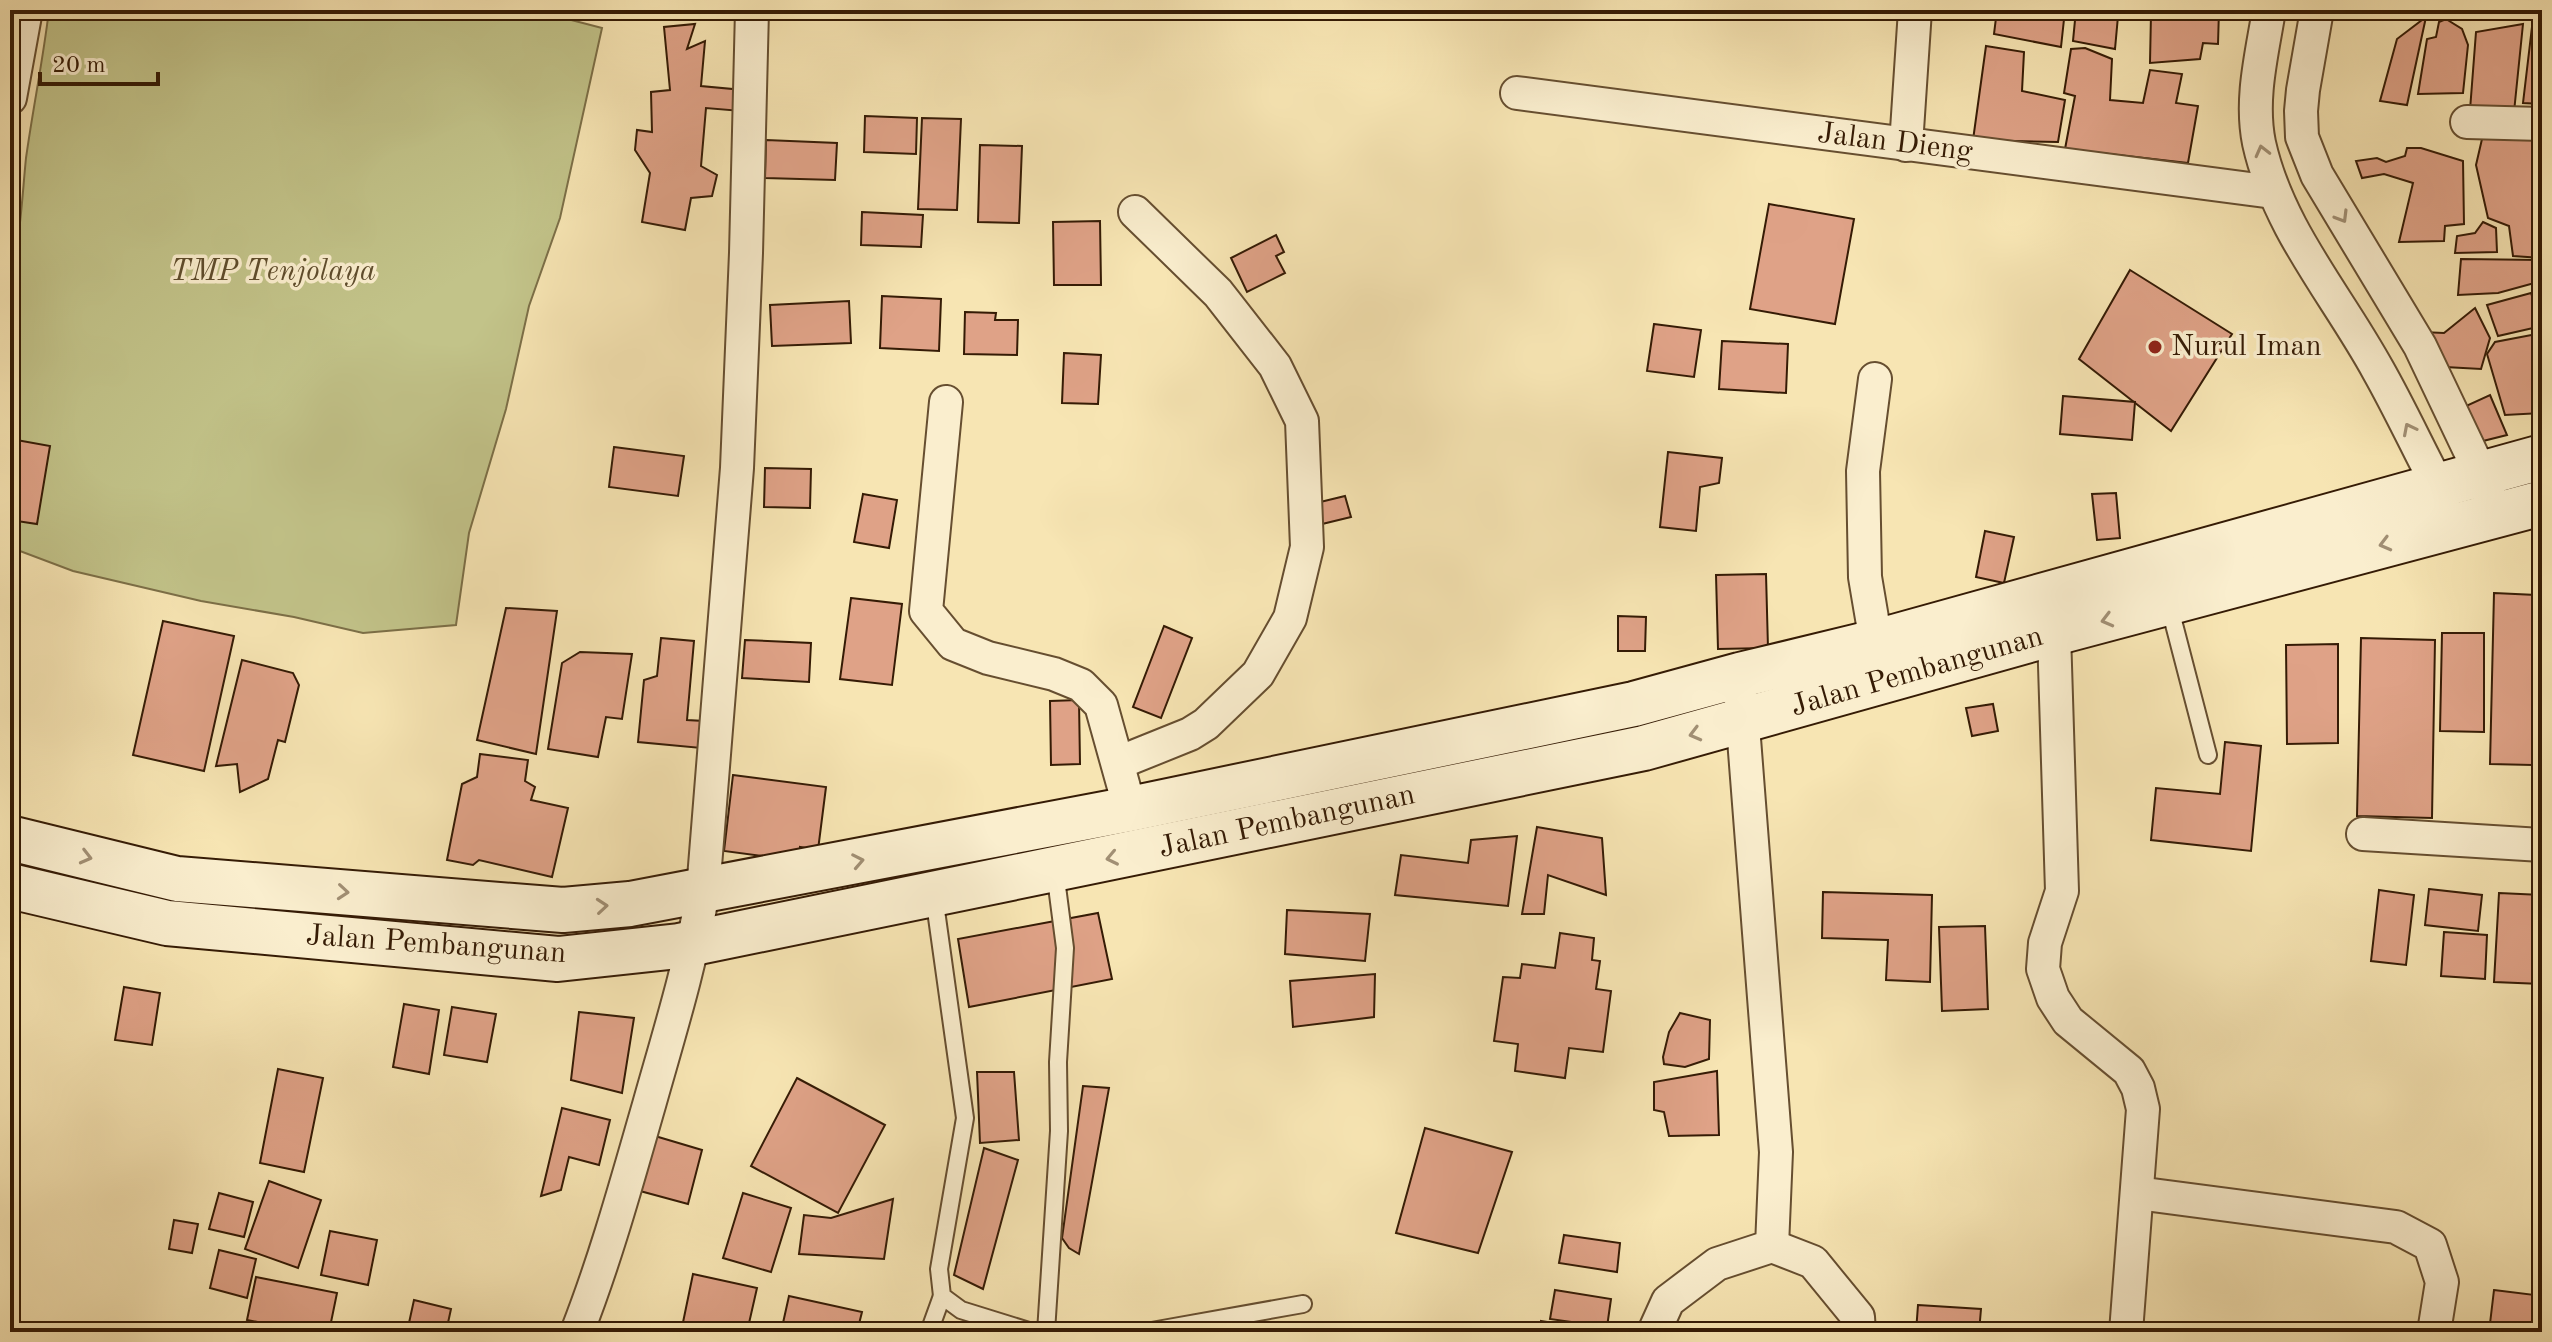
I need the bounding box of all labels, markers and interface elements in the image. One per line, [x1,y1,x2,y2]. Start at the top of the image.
scale bar [40,36,158,86]
text: 20 m [52,54,106,78]
street label: Jalan Dieng [1816,119,1974,167]
one-way arrow [2254,145,2271,159]
one-way arrow [2333,208,2348,223]
park label: TMP Tenjolaya [170,257,376,287]
place label: Nurul Iman [2171,332,2322,362]
marker: Nurul Iman [2146,338,2164,356]
one-way arrow [2403,423,2418,438]
one-way arrow [2379,535,2393,552]
one-way arrow [2101,610,2115,627]
street label: Jalan Pembangunan [1788,622,2046,722]
one-way arrow [1688,724,1702,741]
street label: Jalan Pembangunan [1156,780,1418,864]
one-way arrow [78,847,92,864]
one-way arrow [1106,849,1119,866]
one-way arrow [851,854,864,871]
one-way arrow [337,883,350,900]
one-way arrow [596,898,609,915]
street label: Jalan Pembangunan [305,921,567,969]

